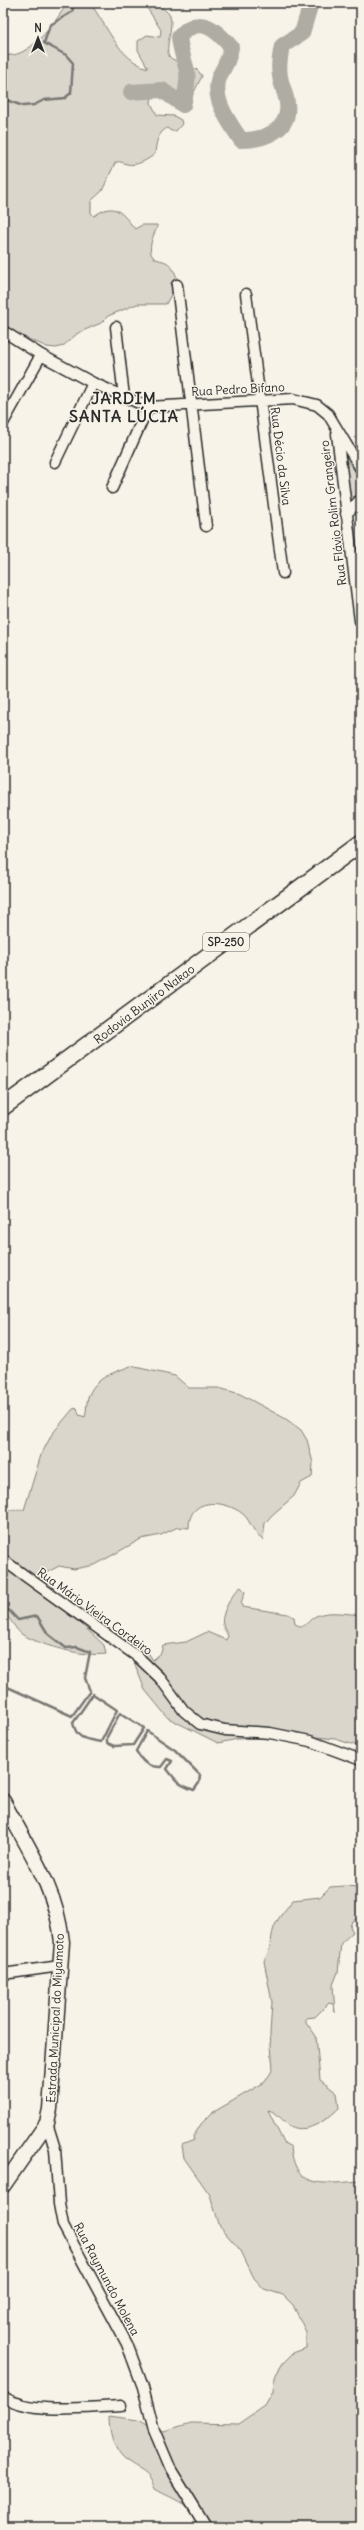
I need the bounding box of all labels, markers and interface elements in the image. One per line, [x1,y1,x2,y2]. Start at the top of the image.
north arrow [18,18,58,58]
text: N [34,21,42,35]
street label: Rua Pedro Bifano [191,379,285,399]
district label: JARDIM SANTA LÚCIA [69,388,179,426]
street label: Rua Décio da Silva [268,406,294,506]
street label: Rua Flávio Rolim Grangeiro [317,439,349,587]
road number: SP-250 [203,933,249,951]
street label: Rodovia Bunjiro Nakao [91,961,198,1047]
street label: Rua Mário Vieira Cordeiro [34,1564,156,1658]
street label: Estrada Municipal do Miyamoto [43,1933,67,2103]
street label: Rua Raymundo Molena [71,2220,143,2338]

